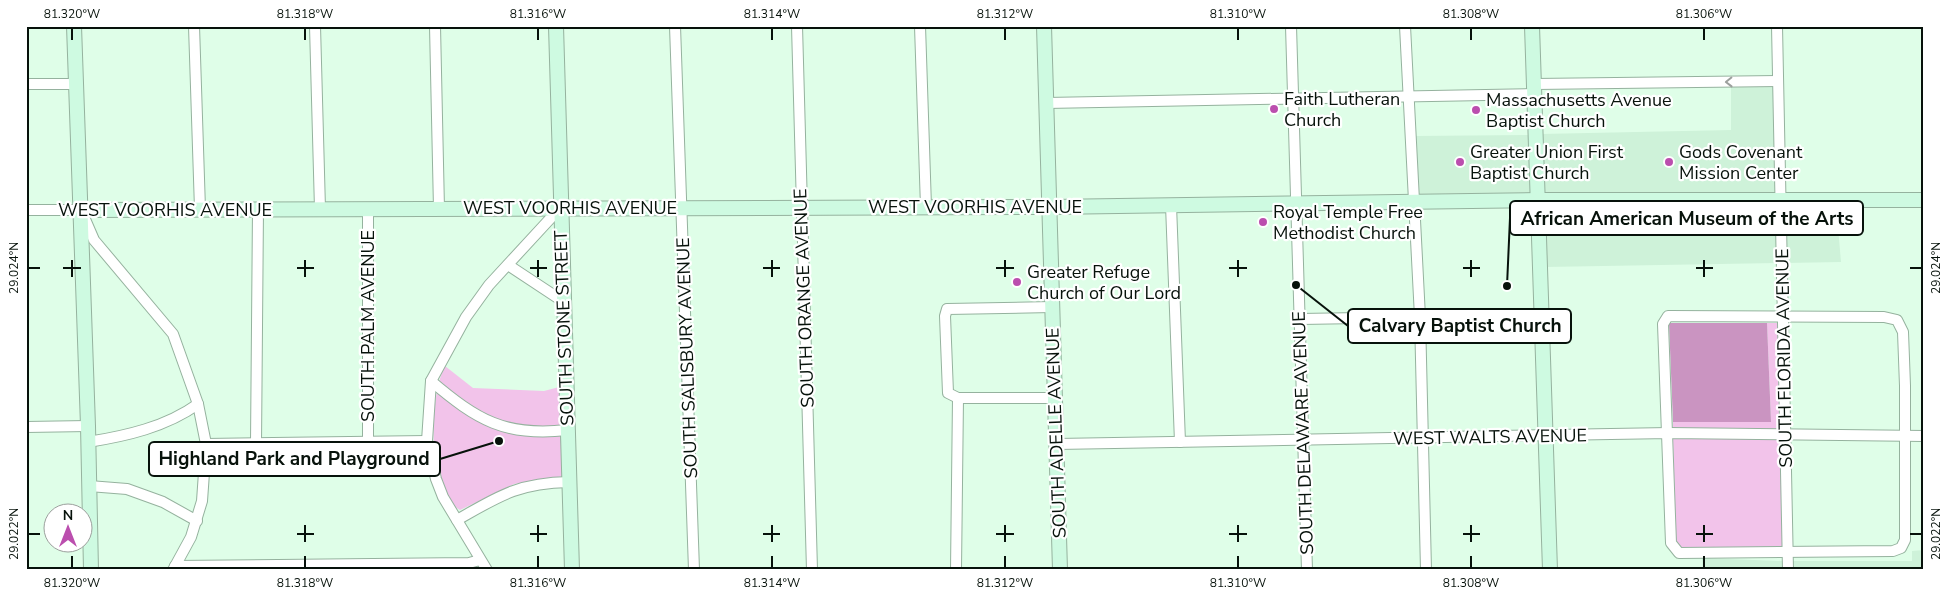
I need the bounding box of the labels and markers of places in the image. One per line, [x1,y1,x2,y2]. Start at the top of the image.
place label: Faith Lutheran Church [1284,87,1400,132]
place label: Massachusetts Avenue Baptist Church [1486,88,1672,133]
marker: Faith Lutheran Church [1268,103,1280,115]
marker: Massachusetts Avenue Baptist Church [1470,104,1482,116]
place label: Greater Union First Baptist Church [1470,140,1624,185]
place label: Gods Covenant Mission Center [1679,140,1803,185]
marker: Greater Union First Baptist Church [1454,156,1466,168]
marker: Gods Covenant Mission Center [1663,156,1675,168]
place label: Royal Temple Free Methodist Church [1273,200,1423,245]
callout: African American Museum of the Arts [1510,201,1863,235]
marker: Royal Temple Free Methodist Church [1257,216,1269,228]
place label: Greater Refuge Church of Our Lord [1027,260,1181,305]
marker: Greater Refuge Church of Our Lord [1011,276,1023,288]
callout: Calvary Baptist Church [1348,309,1571,343]
callout: Highland Park and Playground [149,442,440,476]

